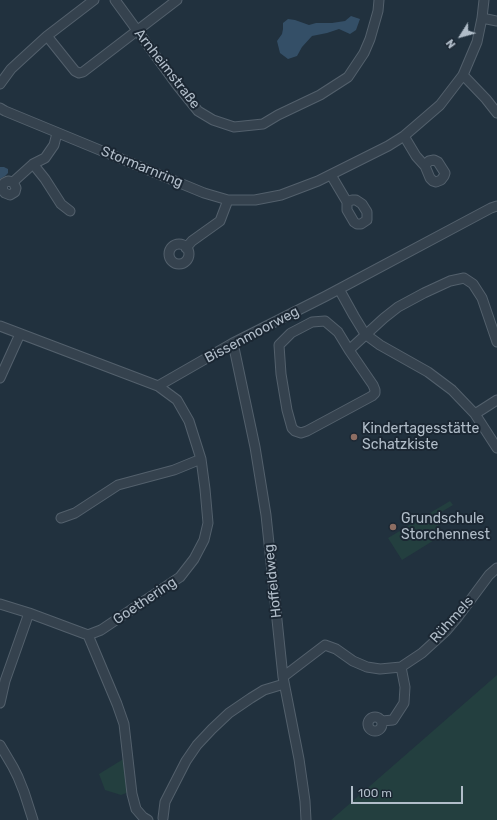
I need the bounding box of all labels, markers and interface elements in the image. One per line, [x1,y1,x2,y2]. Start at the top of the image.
north arrow [441,16,481,56]
street label: Arnheimstraße [131,26,203,112]
text: N [443,36,459,51]
street label: Stormarnring [98,143,186,191]
street label: Bissenmoorweg [202,303,302,367]
place label: Kindertagesstätte Schatzkiste [362,421,479,454]
marker: Kindertagesstätte Schatzkiste [349,432,359,442]
place label: Grundschule Storchennest [401,511,490,544]
marker: Grundschule Storchennest [388,522,398,532]
street label: Hoffeldweg [261,543,285,619]
street label: Goethering [110,574,180,628]
street label: Rühmels [427,593,477,647]
scale bar [353,778,465,804]
text: 100 m [358,786,392,800]

